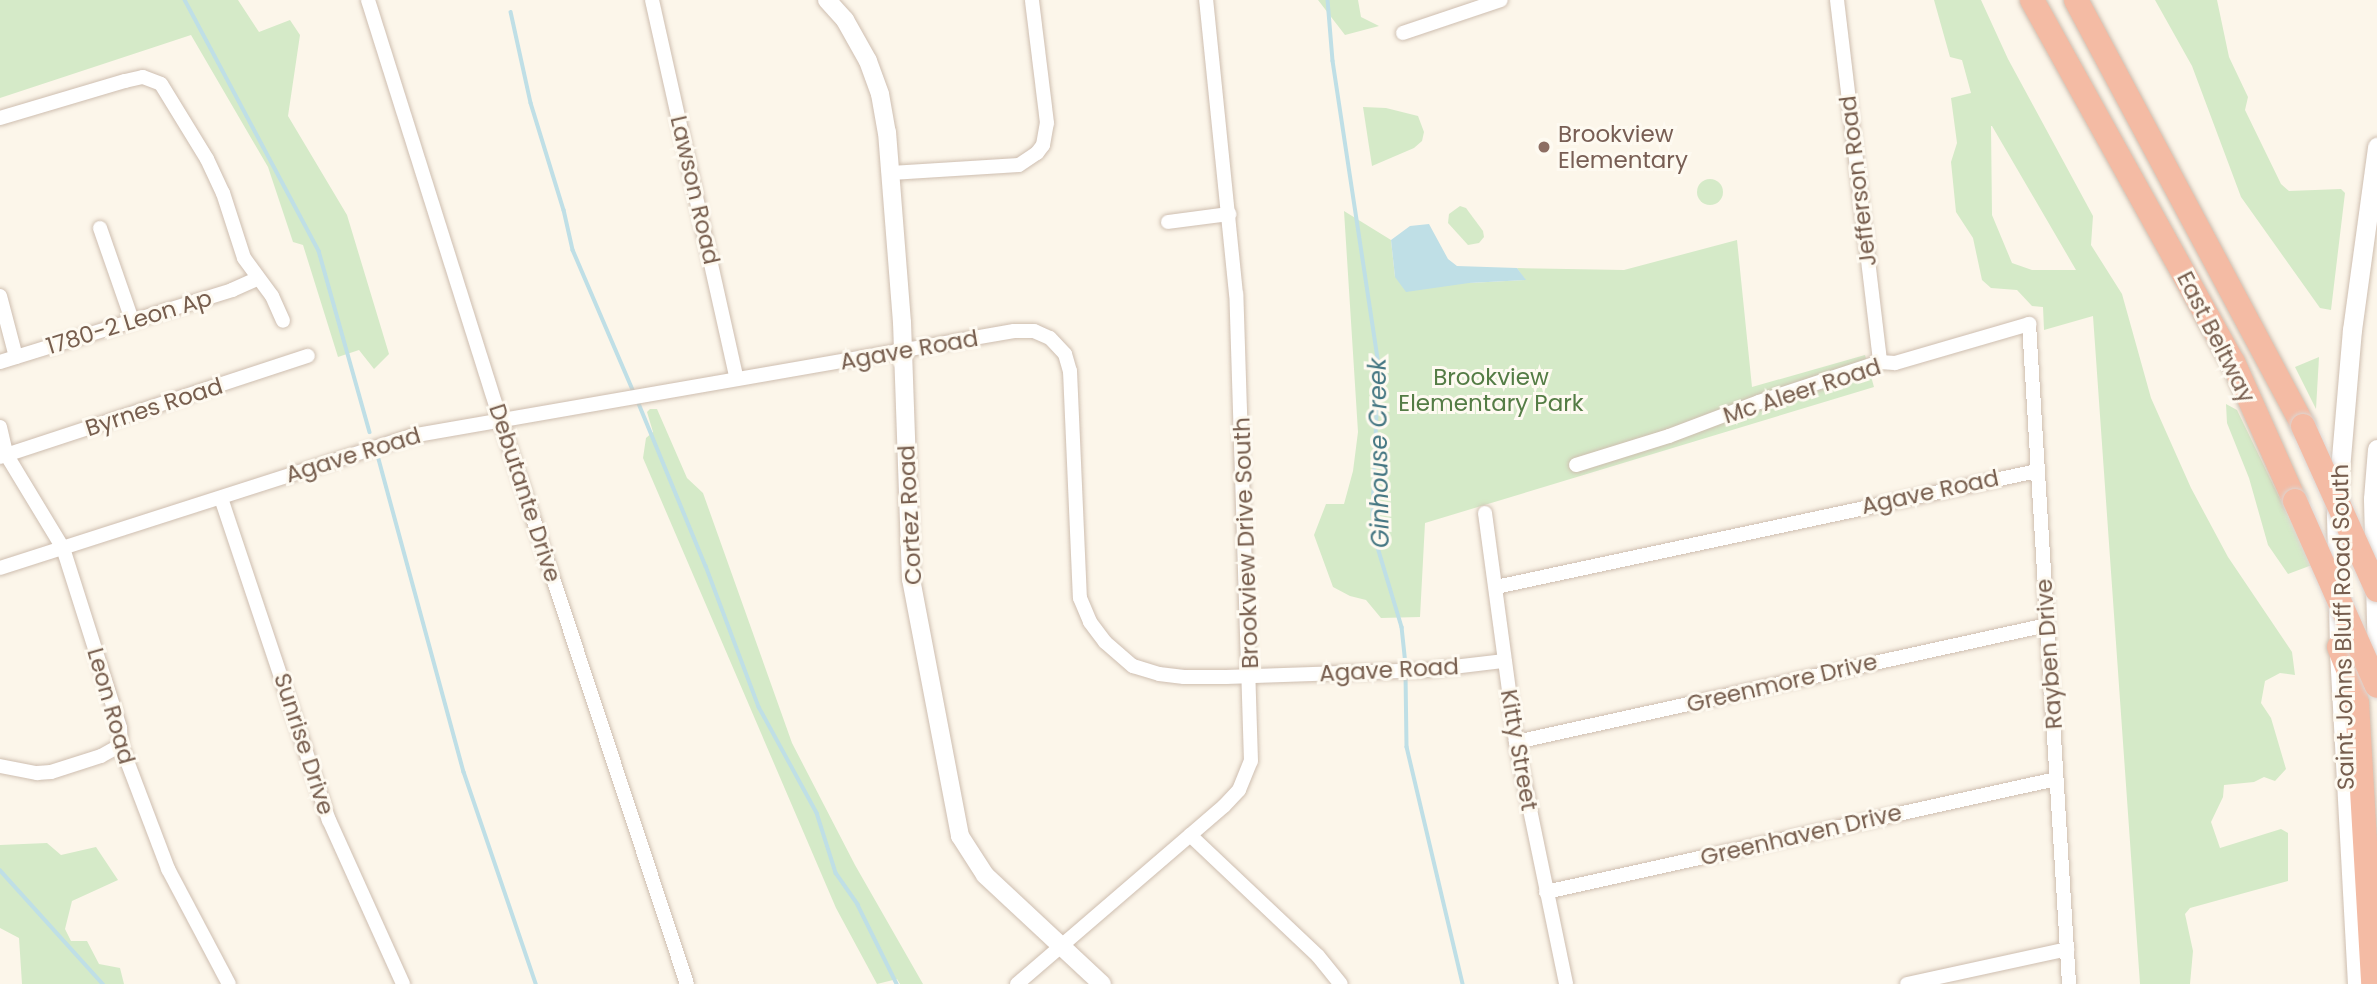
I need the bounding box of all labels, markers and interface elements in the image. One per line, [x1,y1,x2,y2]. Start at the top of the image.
street label: Jefferson Road [1834,94,1882,268]
street label: Lawson Road [664,113,726,267]
place label: Brookview Elementary [1558,120,1688,174]
marker: Brookview Elementary [1536,139,1552,155]
street label: East Beltway [2171,267,2261,407]
street label: 1780-2 Leon Ap [43,284,215,360]
street label: Agave Road [838,324,980,376]
street label: Mc Aleer Road [1720,353,1884,429]
water label: Ginhouse Creek [1363,358,1395,548]
park label: Brookview Elementary Park [1398,363,1584,417]
street label: Byrnes Road [82,372,226,442]
street label: Debutante Drive [483,400,567,586]
street label: Brookview Drive South [1228,417,1264,669]
street label: Agave Road [282,421,424,489]
street label: Cortez Road [893,444,927,586]
street label: Agave Road [1859,464,2001,520]
street label: Saint Johns Bluff Road South [2326,464,2360,790]
street label: Rayben Drive [2030,578,2068,730]
street label: Leon Road [81,645,141,767]
street label: Greenmore Drive [1684,648,1880,718]
street label: Agave Road [1319,653,1459,687]
street label: Sunrise Drive [268,670,340,818]
street label: Kitty Street [1495,687,1543,813]
street label: Greenhaven Drive [1698,798,1904,872]

